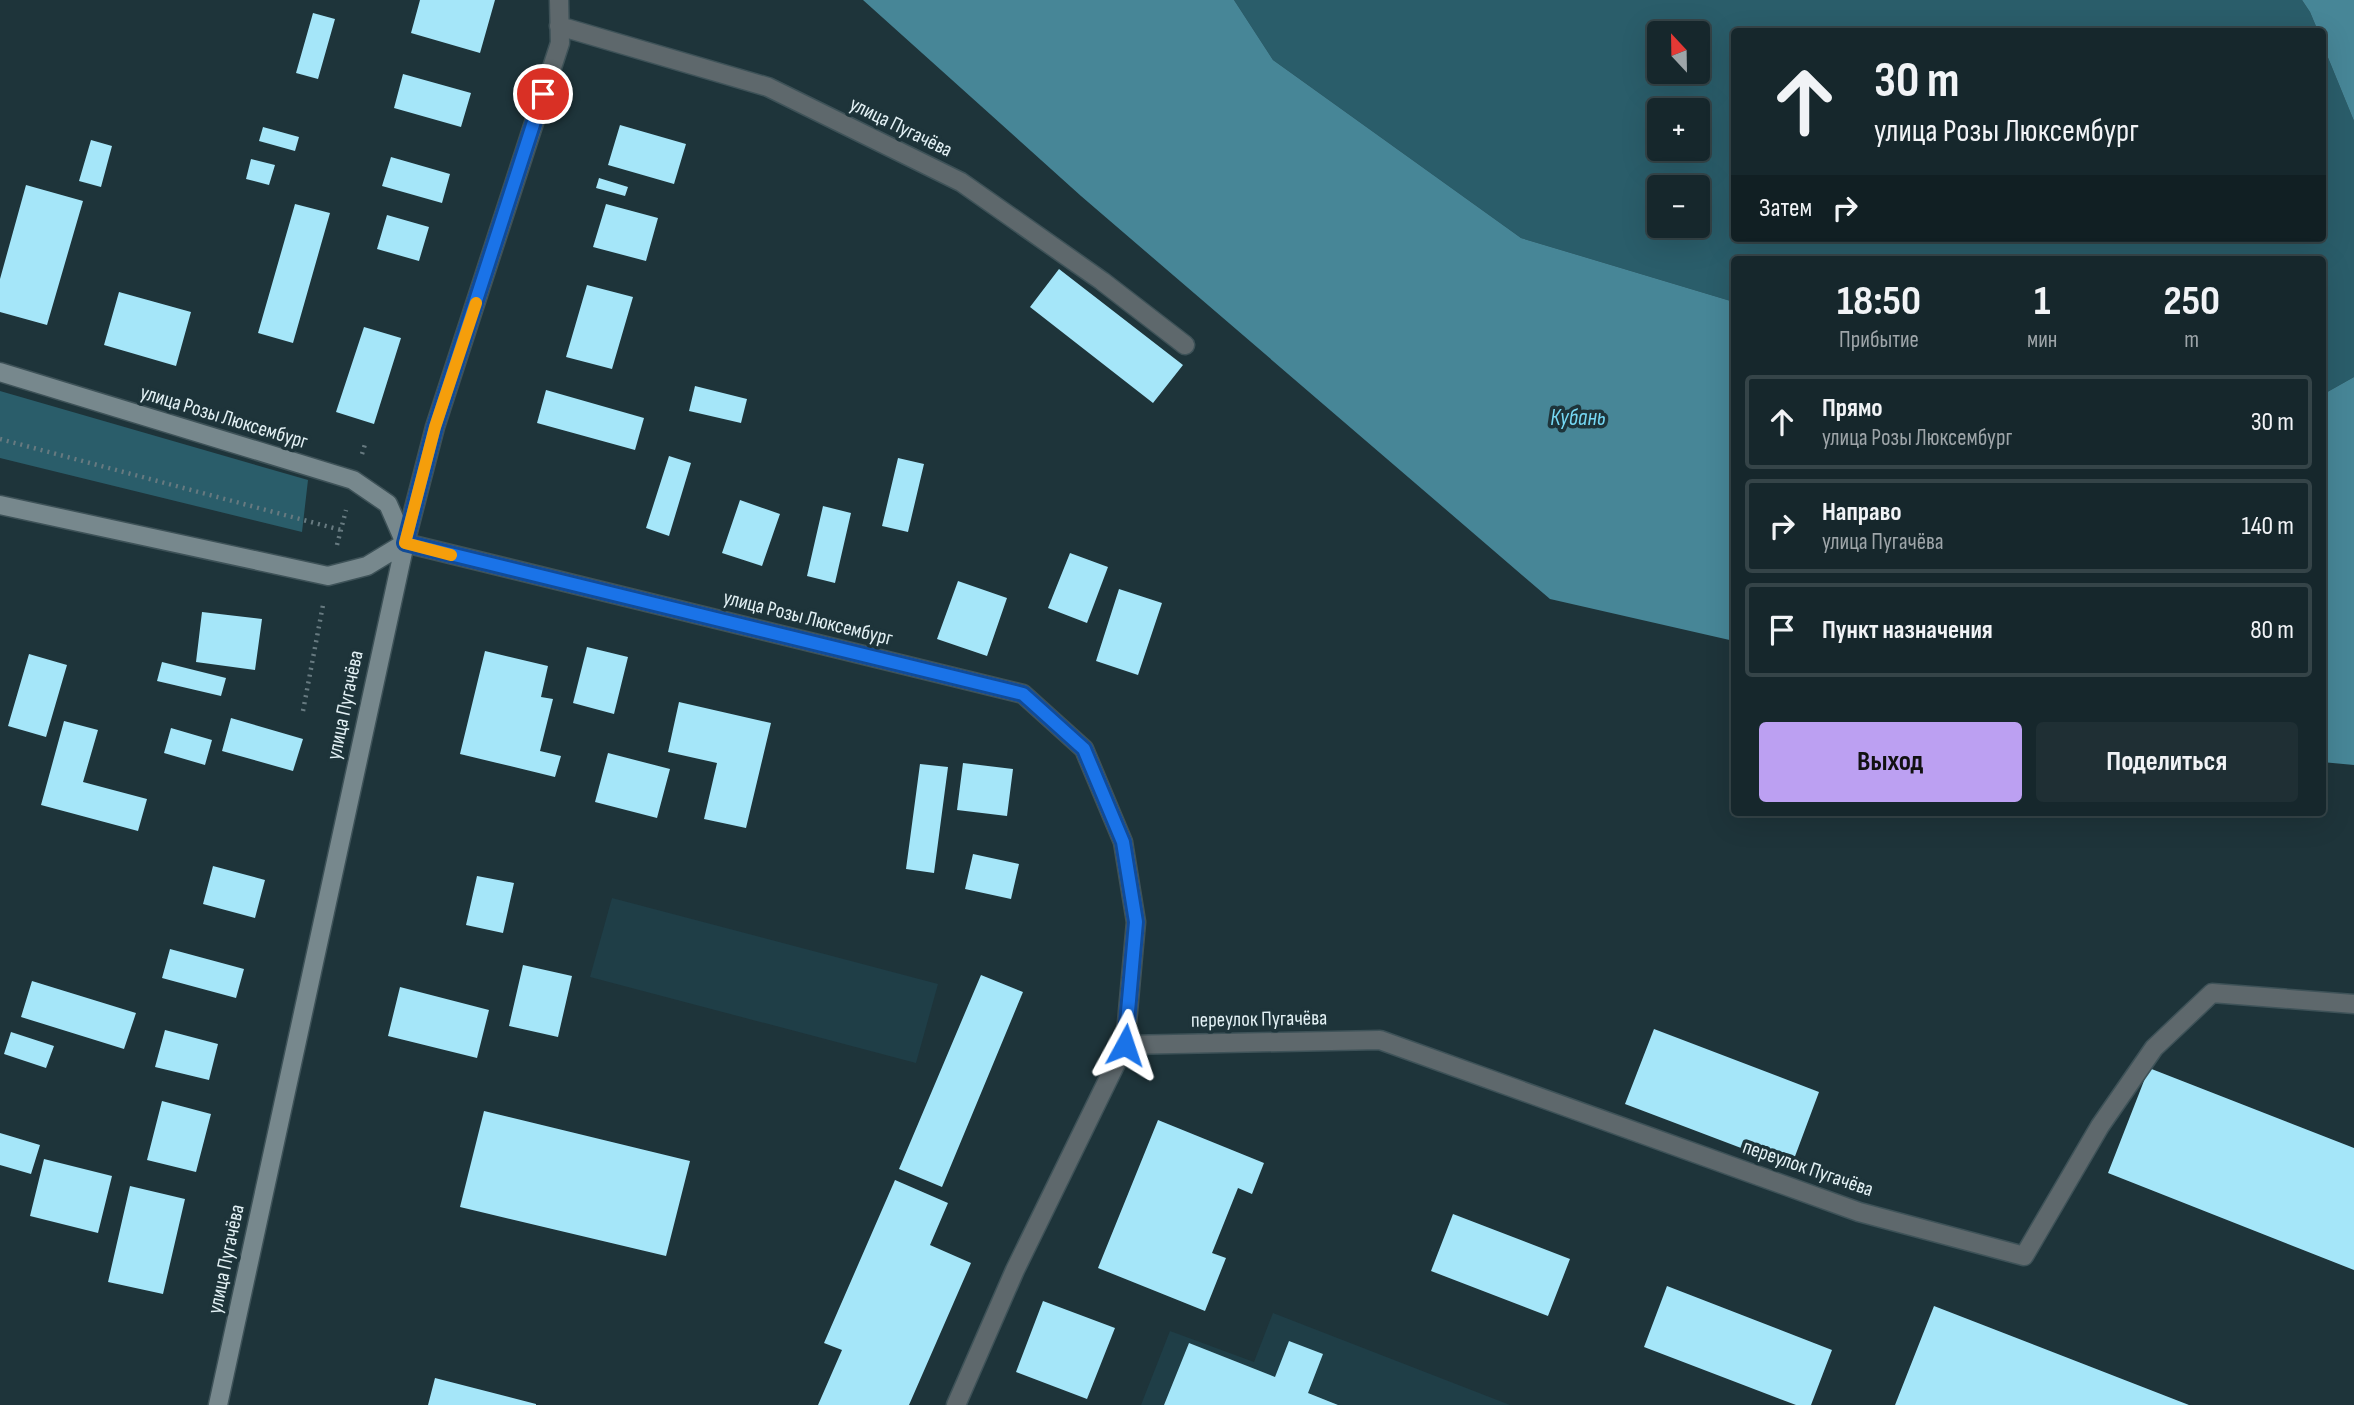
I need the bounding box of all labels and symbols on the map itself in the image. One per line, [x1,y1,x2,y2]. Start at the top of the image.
north arrow [1647,21,1710,84]
pin [513,64,573,124]
street label: улица Пугачёва [846,91,956,163]
street label: улица Розы Люксембург [137,380,311,454]
water label: Кубань [1550,404,1606,432]
street label: улица Розы Люксембург [721,585,895,651]
street label: улица Пугачёва [321,648,369,762]
street label: переулок Пугачёва [1191,1005,1327,1033]
position arrow [1088,1008,1162,1082]
street label: переулок Пугачёва [1740,1134,1876,1202]
street label: улица Пугачёва [202,1202,250,1316]

